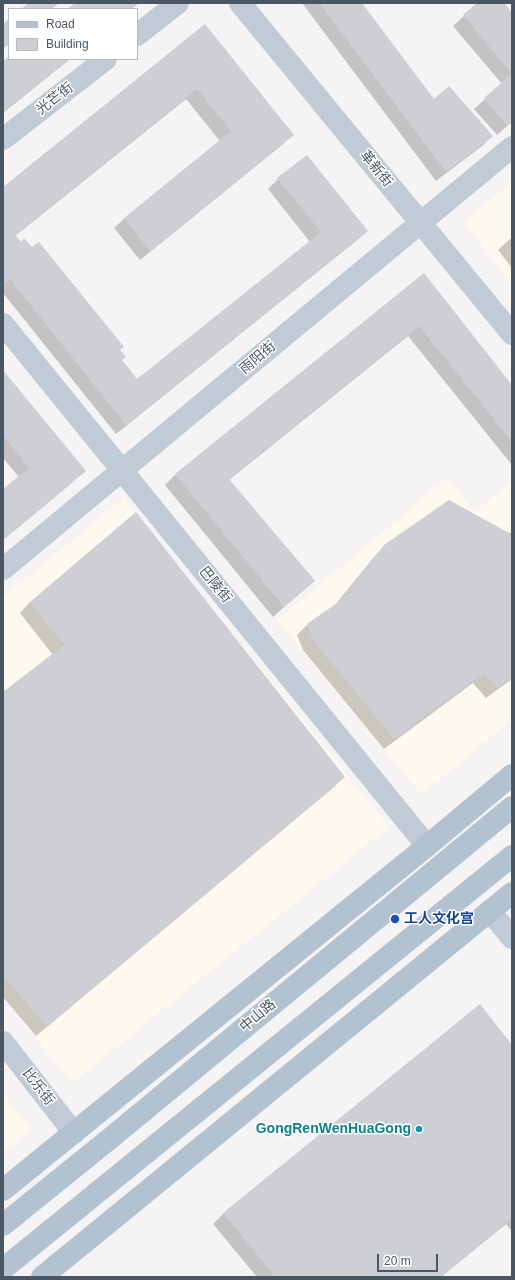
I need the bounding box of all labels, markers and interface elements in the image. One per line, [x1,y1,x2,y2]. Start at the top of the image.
legend [8,8,138,60]
text: Road [46,17,75,31]
text: Building [46,37,89,51]
street label: 光芒街 [33,79,77,119]
street label: 革新街 [356,147,396,191]
street label: 雨阳街 [237,338,279,378]
street label: 巴陵街 [195,563,235,607]
place label: 工人文化宫 [404,911,474,927]
marker: 工人文化宫 [389,913,401,925]
street label: 中山路 [237,996,279,1036]
street label: 比乐街 [18,1065,58,1109]
place label: GongRenWenHuaGong [256,1121,411,1137]
marker: GongRenWenHuaGong [414,1124,424,1134]
scale bar [379,1246,440,1272]
text: 20 m [384,1254,411,1268]

